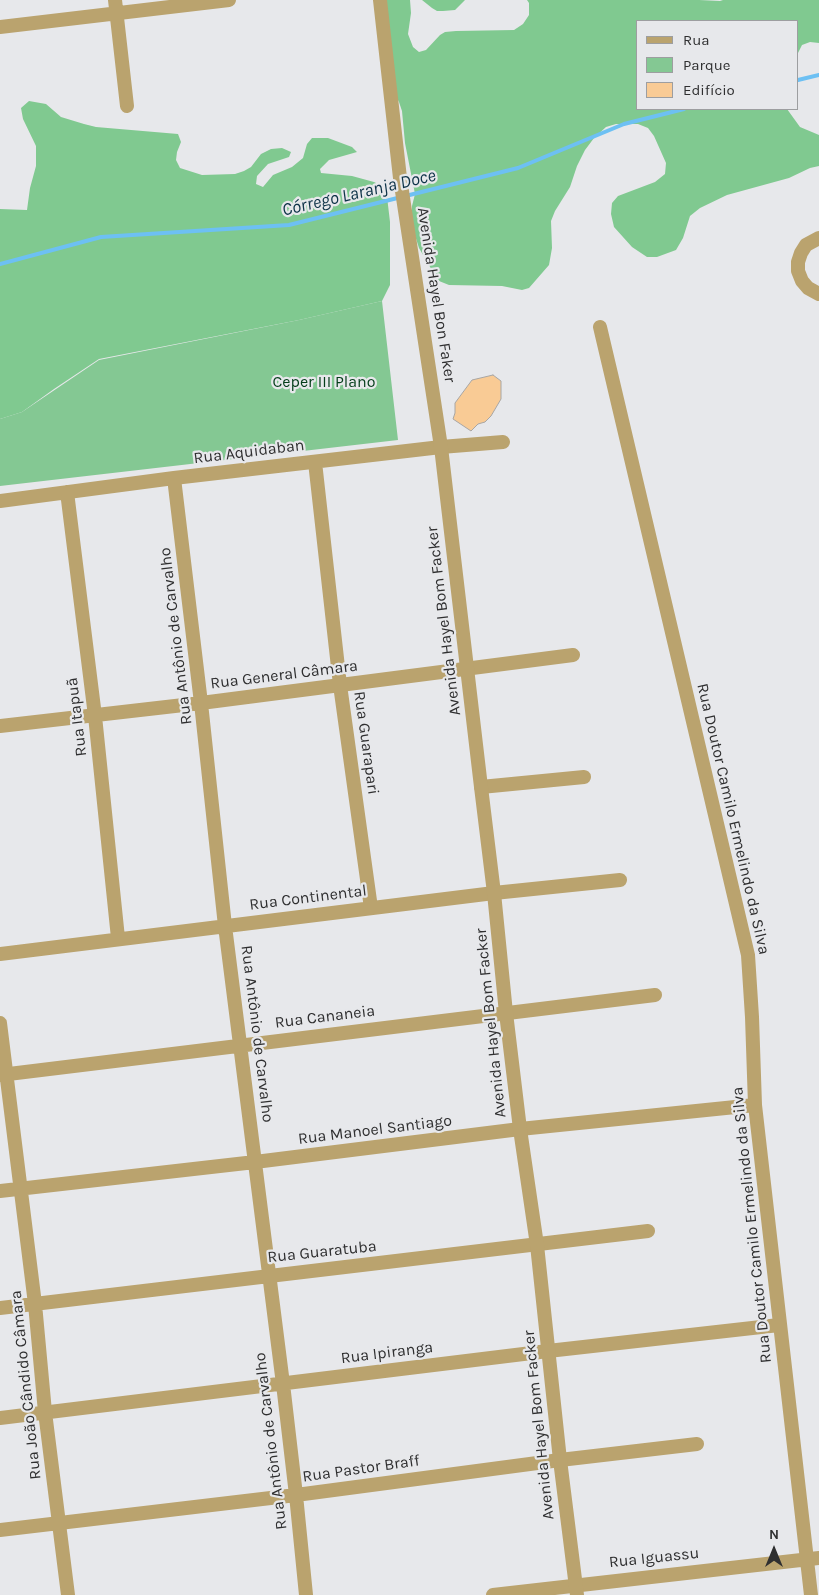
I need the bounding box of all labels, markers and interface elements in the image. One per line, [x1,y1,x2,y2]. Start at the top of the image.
legend [636,20,799,110]
text: Rua [683,31,710,49]
text: Parque [683,56,731,74]
text: Edifício [683,81,735,99]
water label: Córrego Laranja Doce [280,165,438,221]
street label: Avenida Hayel Bon Faker [413,206,459,384]
park label: Ceper III Plano [273,372,375,392]
street label: Rua Aquidaban [193,436,305,468]
street label: Avenida Hayel Bom Facker [423,525,465,717]
street label: Rua Antônio de Carvalho [156,546,196,726]
street label: Rua General Câmara [209,656,359,694]
street label: Rua Itapuã [63,677,91,757]
street label: Rua Doutor Camilo Ermelindo da Silva [692,682,774,956]
street label: Rua Guarapari [349,690,383,796]
street label: Rua Continental [248,881,368,915]
street label: Avenida Hayel Bom Facker [471,927,511,1119]
street label: Rua Antônio de Carvalho [237,944,277,1124]
street label: Rua Cananeia [274,1001,376,1033]
street label: Rua Doutor Camilo Ermelindo da Silva [728,1086,776,1364]
street label: Rua Manoel Santiago [297,1111,453,1149]
street label: Rua Guaratuba [267,1237,377,1267]
street label: Rua João Cândido Câmara [7,1289,45,1481]
street label: Avenida Hayel Bom Facker [519,1329,559,1521]
street label: Rua Ipiranga [340,1338,434,1368]
street label: Rua Antônio de Carvalho [251,1351,291,1531]
street label: Rua Pastor Braff [301,1451,421,1487]
north arrow [749,1525,799,1575]
text: N [769,1526,779,1543]
street label: Rua Iguassu [608,1544,700,1572]

